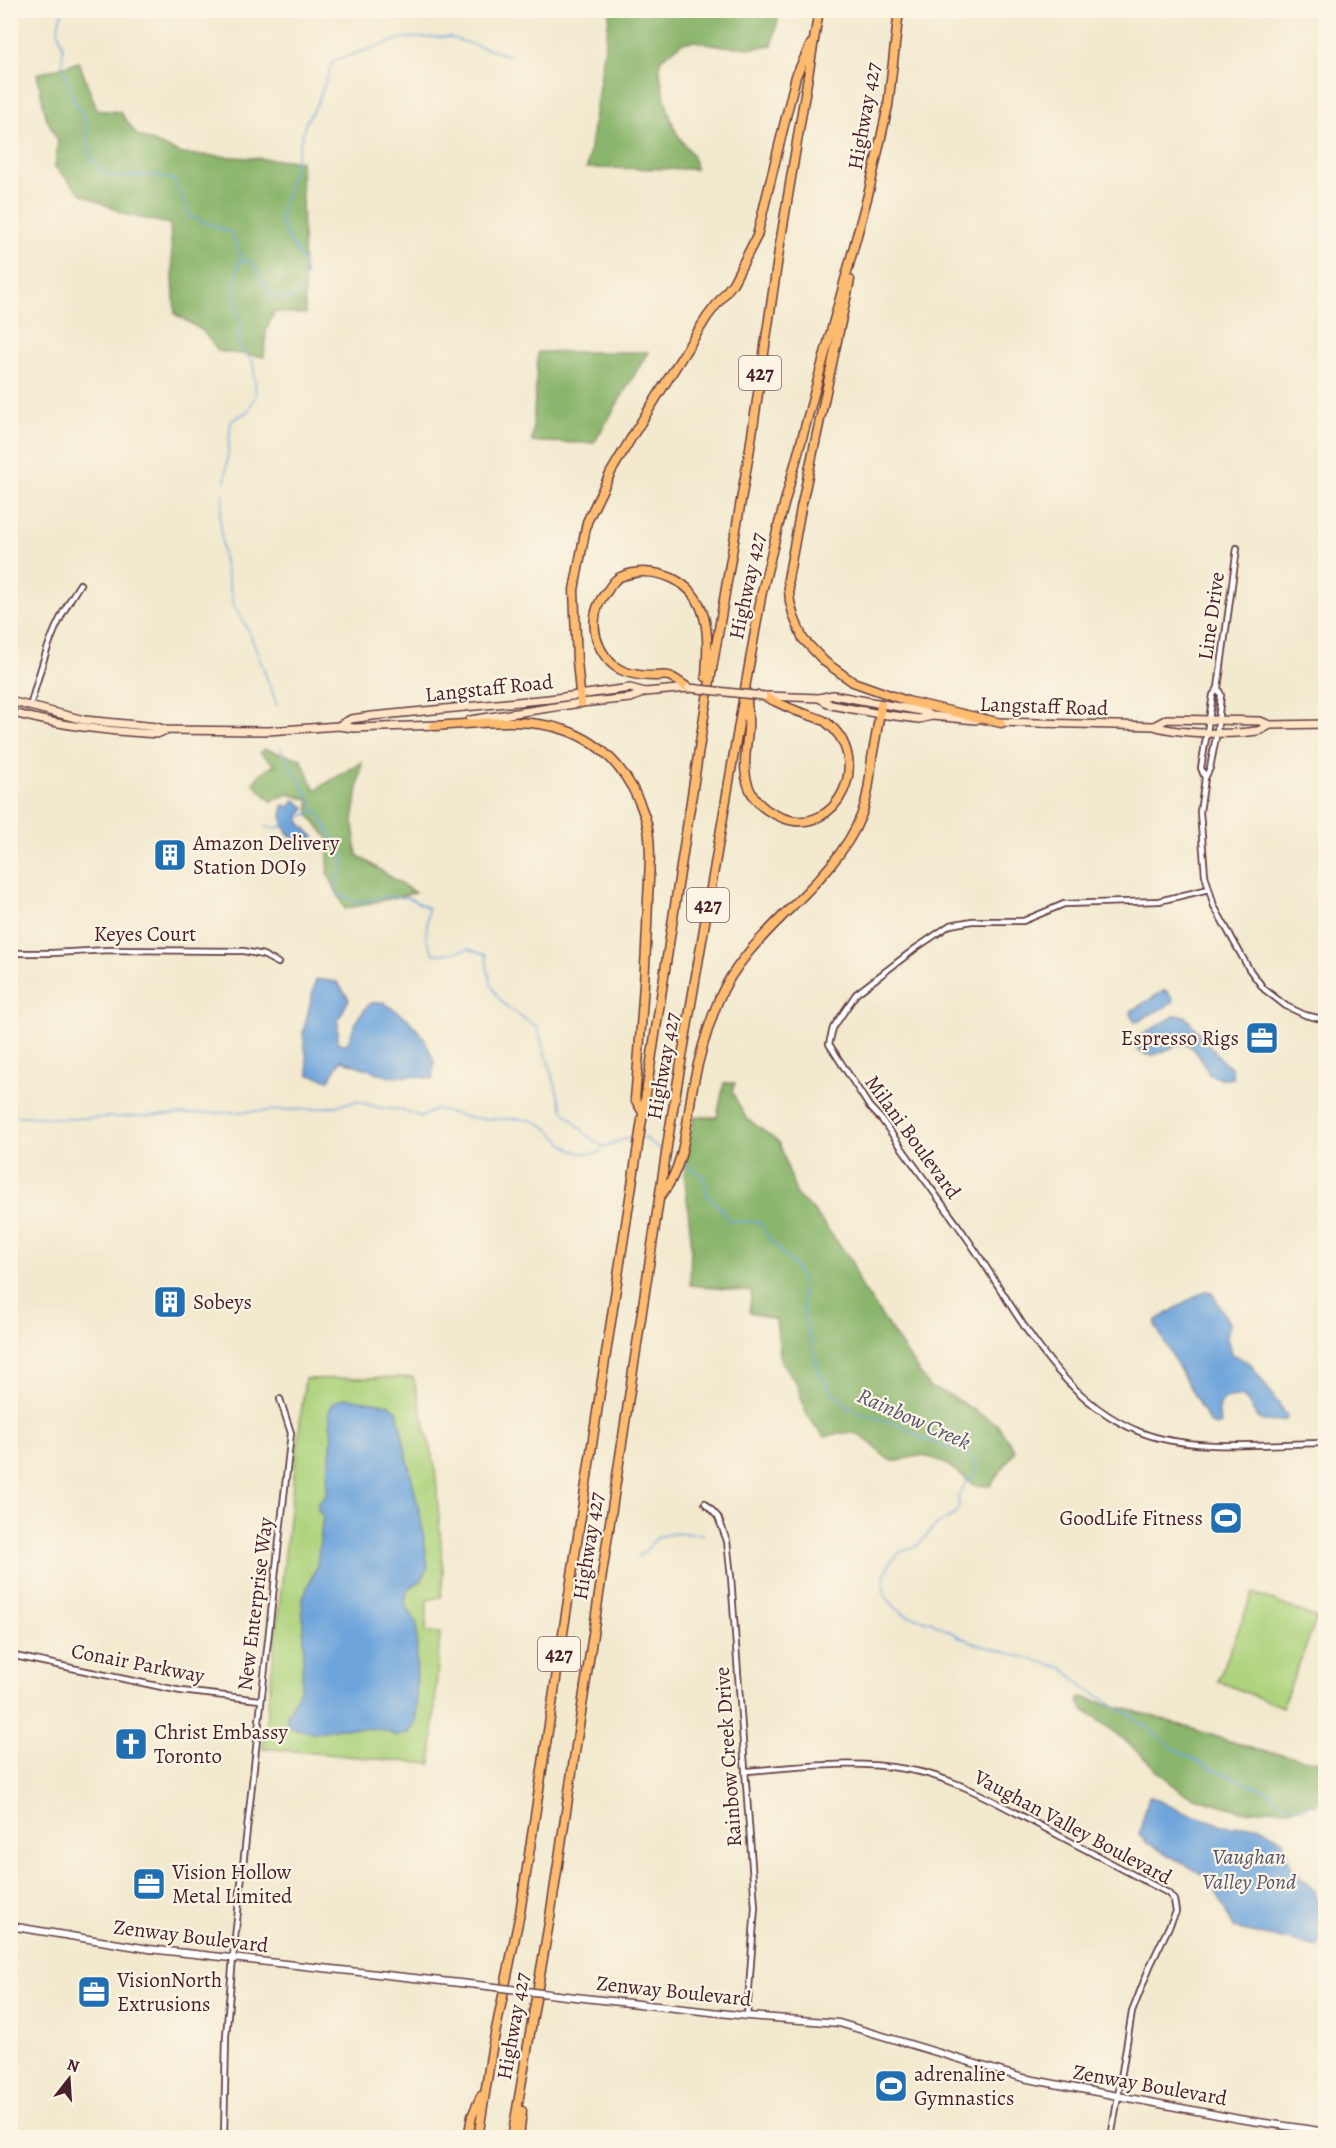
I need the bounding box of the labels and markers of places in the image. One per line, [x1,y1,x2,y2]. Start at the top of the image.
place label: Amazon Delivery Station DOI9 [192,829,340,881]
building icon: Amazon Delivery Station DOI9 [152,837,188,873]
office icon: Espresso Rigs [1244,1020,1280,1056]
place label: Espresso Rigs [1121,1024,1239,1052]
building icon: Sobeys [152,1284,188,1320]
place label: Sobeys [193,1288,252,1316]
sports icon: GoodLife Fitness [1208,1500,1244,1536]
place label: GoodLife Fitness [1060,1504,1203,1532]
place label: Christ Embassy Toronto [154,1718,288,1770]
church icon: Christ Embassy Toronto [113,1726,149,1762]
place label: Vision Hollow Metal Limited [171,1858,293,1910]
office icon: Vision Hollow Metal Limited [131,1866,167,1902]
place label: VisionNorth Extrusions [116,1966,222,2018]
office icon: VisionNorth Extrusions [76,1974,112,2010]
place label: adrenaline Gymnastics [914,2060,1014,2112]
sports icon: adrenaline Gymnastics [873,2068,909,2104]

